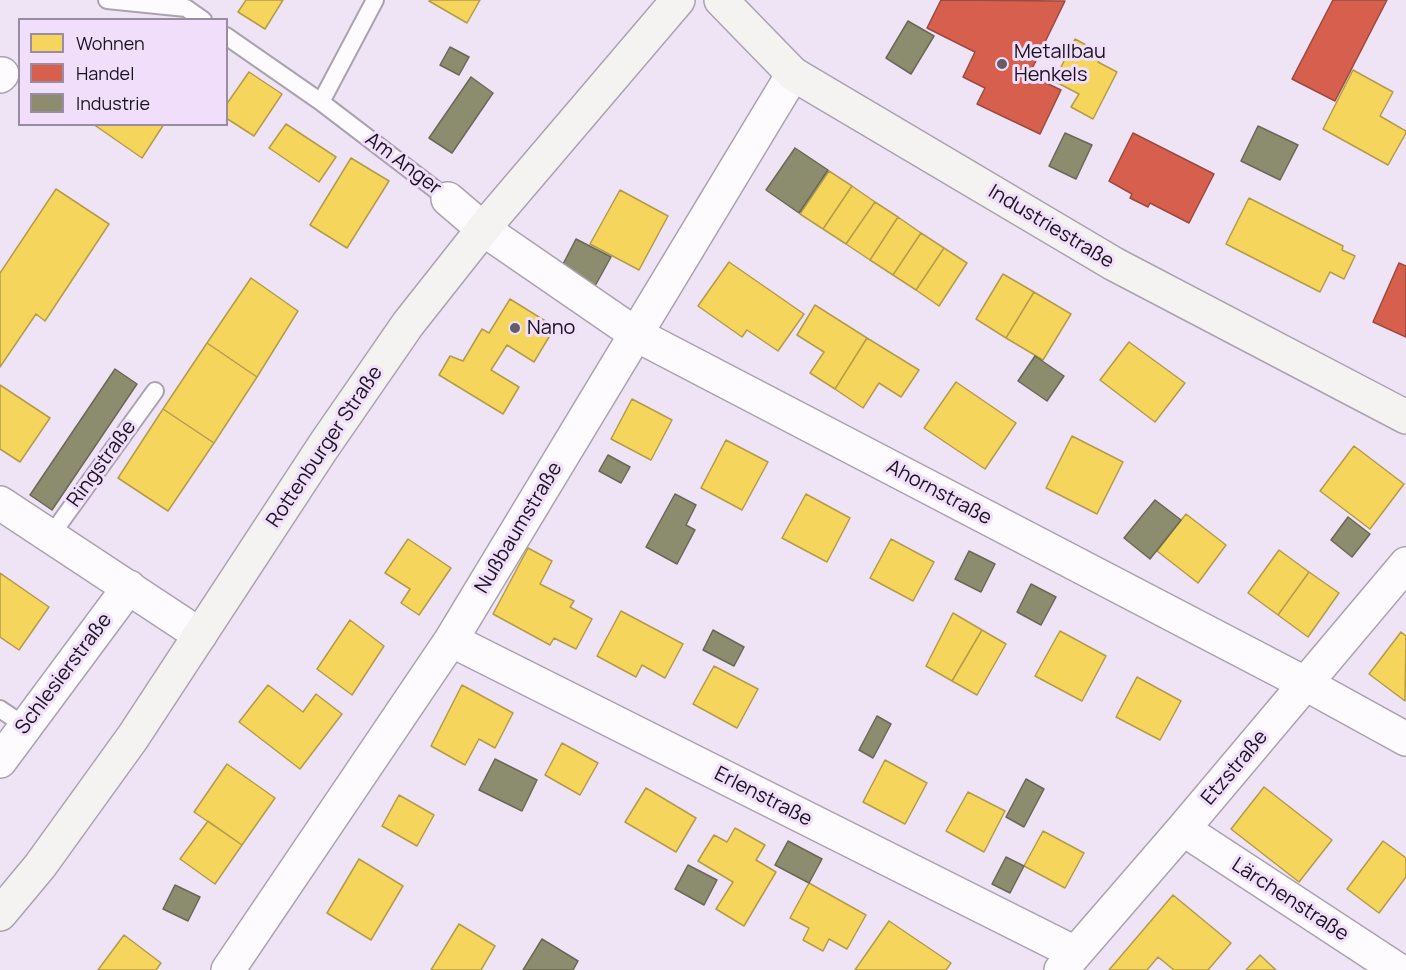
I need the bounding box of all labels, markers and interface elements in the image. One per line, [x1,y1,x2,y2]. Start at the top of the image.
legend [18,18,228,126]
text: Wohnen [76,31,145,55]
place label: Metallbau Henkels [1014,40,1106,87]
marker: Metallbau Henkels [995,57,1009,71]
text: Handel [76,61,134,85]
text: Industrie [76,91,150,115]
street label: Am Anger [360,128,446,200]
street label: Industriestraße [984,180,1118,274]
place label: Nano [527,316,575,340]
marker: Nano [508,321,522,335]
street label: Rottenburger Straße [262,362,388,532]
street label: Ringstraße [63,416,141,512]
street label: Ahornstraße [882,455,996,531]
street label: Nußbaumstraße [470,458,568,598]
street label: Schlesierstraße [11,609,117,739]
street label: Etzstraße [1197,726,1273,810]
street label: Erlenstraße [710,762,816,832]
street label: Lärchenstraße [1227,853,1353,947]

